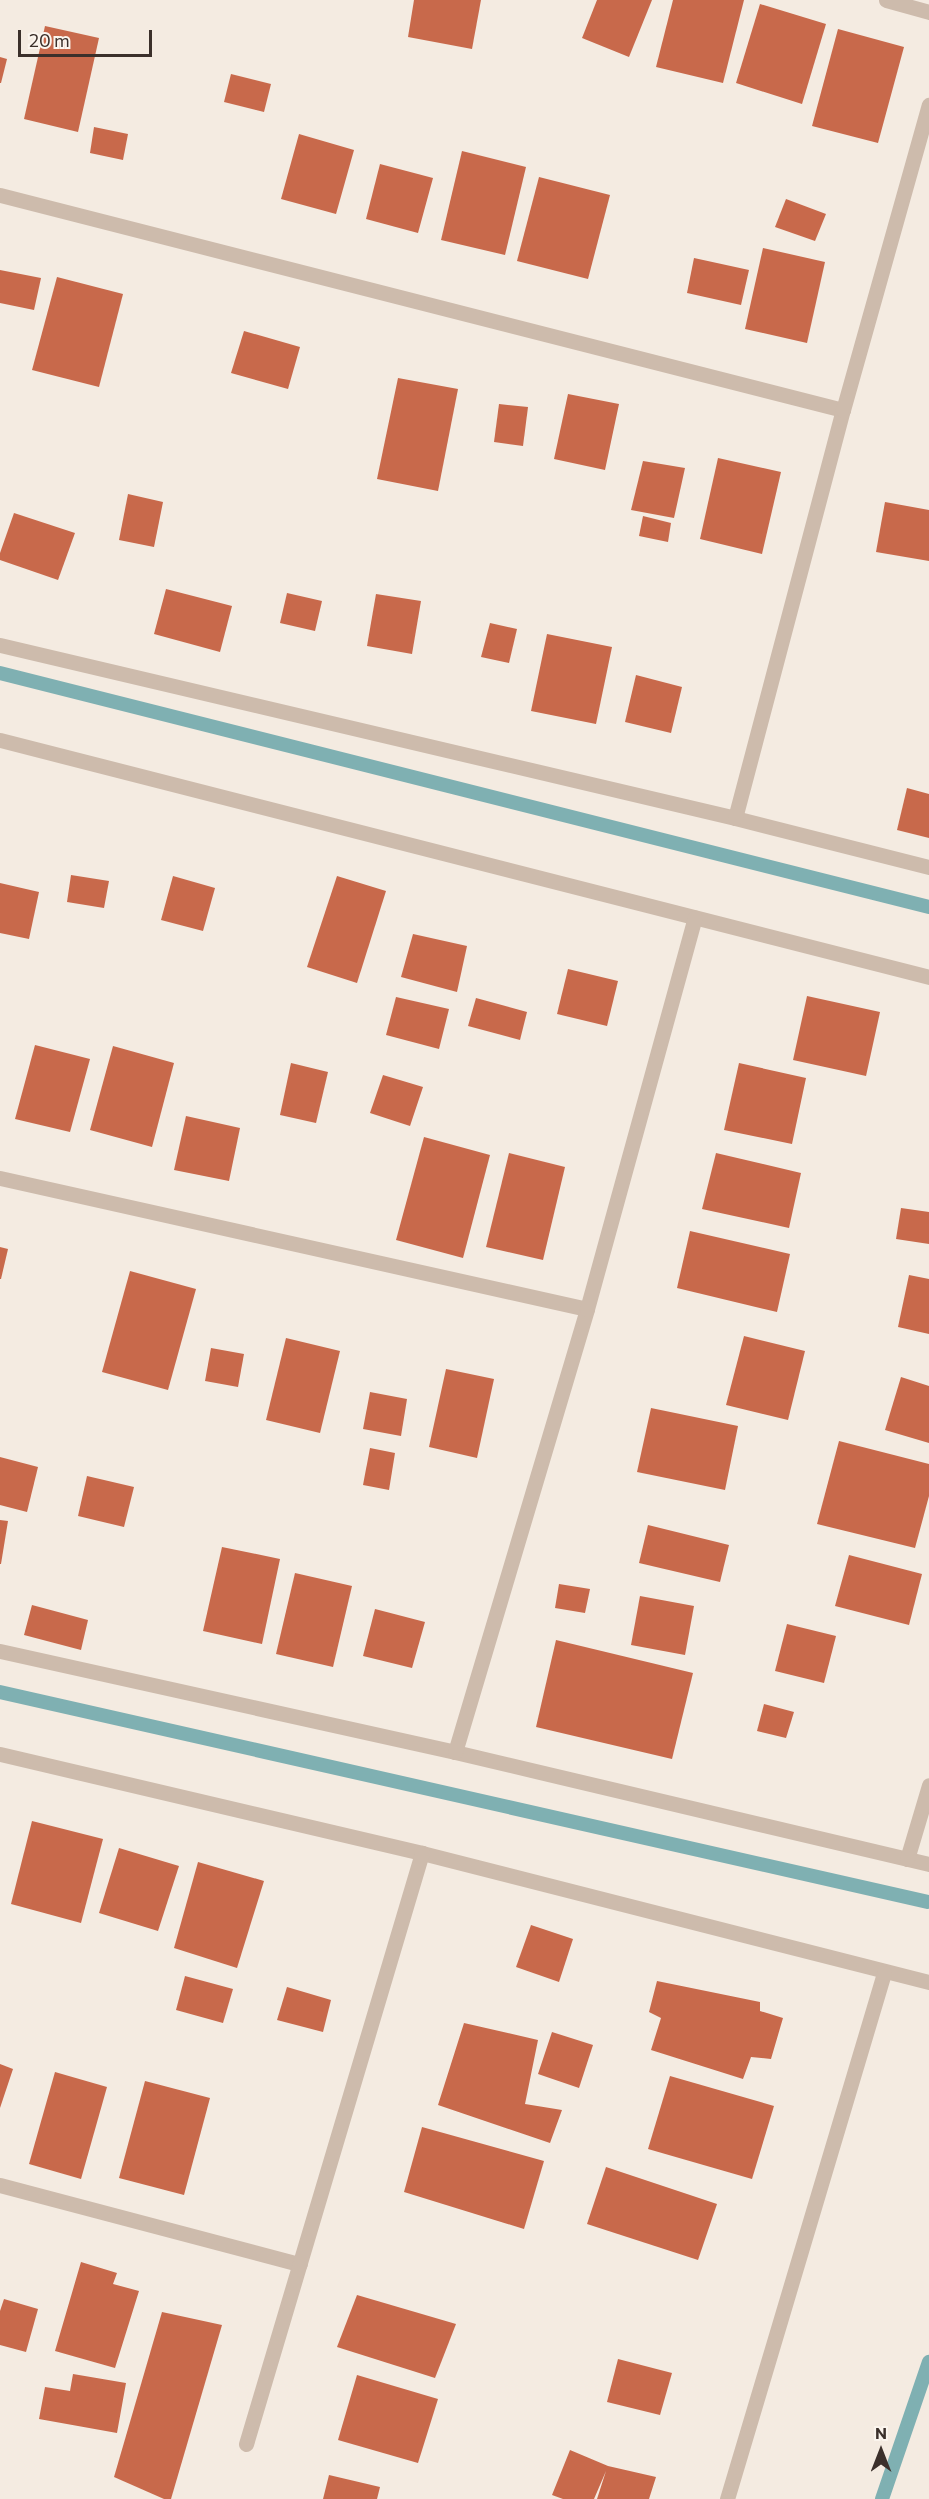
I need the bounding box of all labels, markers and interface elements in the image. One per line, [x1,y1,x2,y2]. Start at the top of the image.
scale bar [21,18,154,56]
text: 20 m [29,29,70,51]
north arrow [851,2421,911,2481]
text: N [875,2423,887,2442]

